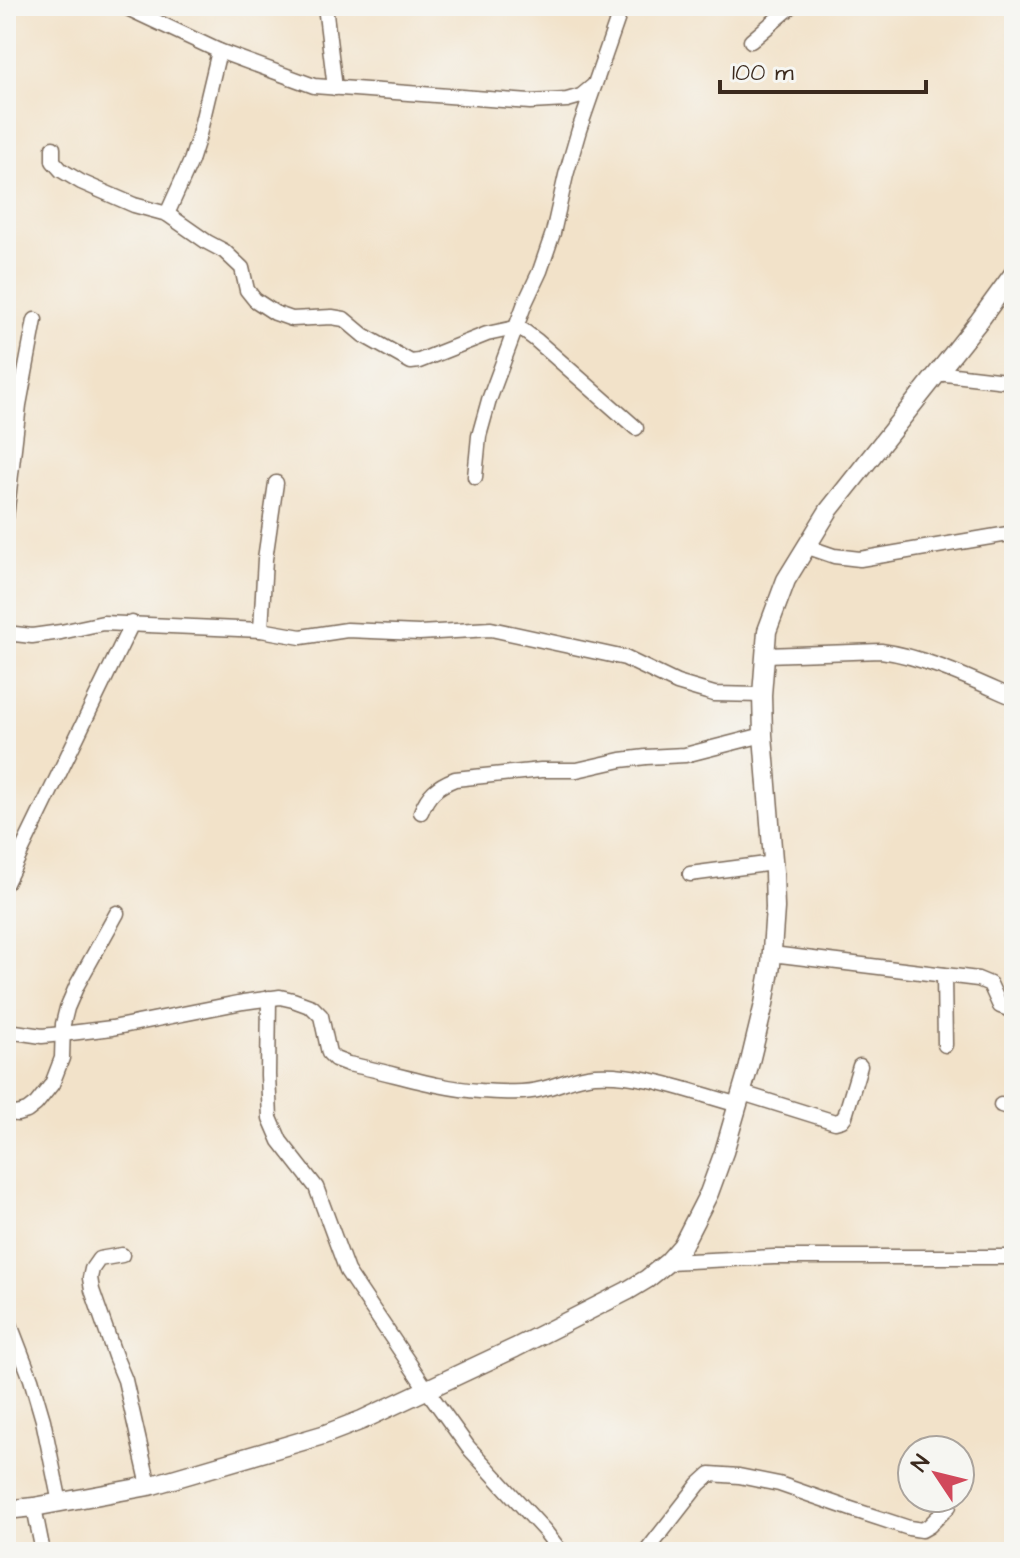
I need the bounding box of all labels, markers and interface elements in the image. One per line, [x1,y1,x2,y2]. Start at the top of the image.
scale bar [720,44,926,94]
text: 100 m [732,56,794,90]
north arrow [896,1434,976,1514]
text: N [904,1449,938,1478]

